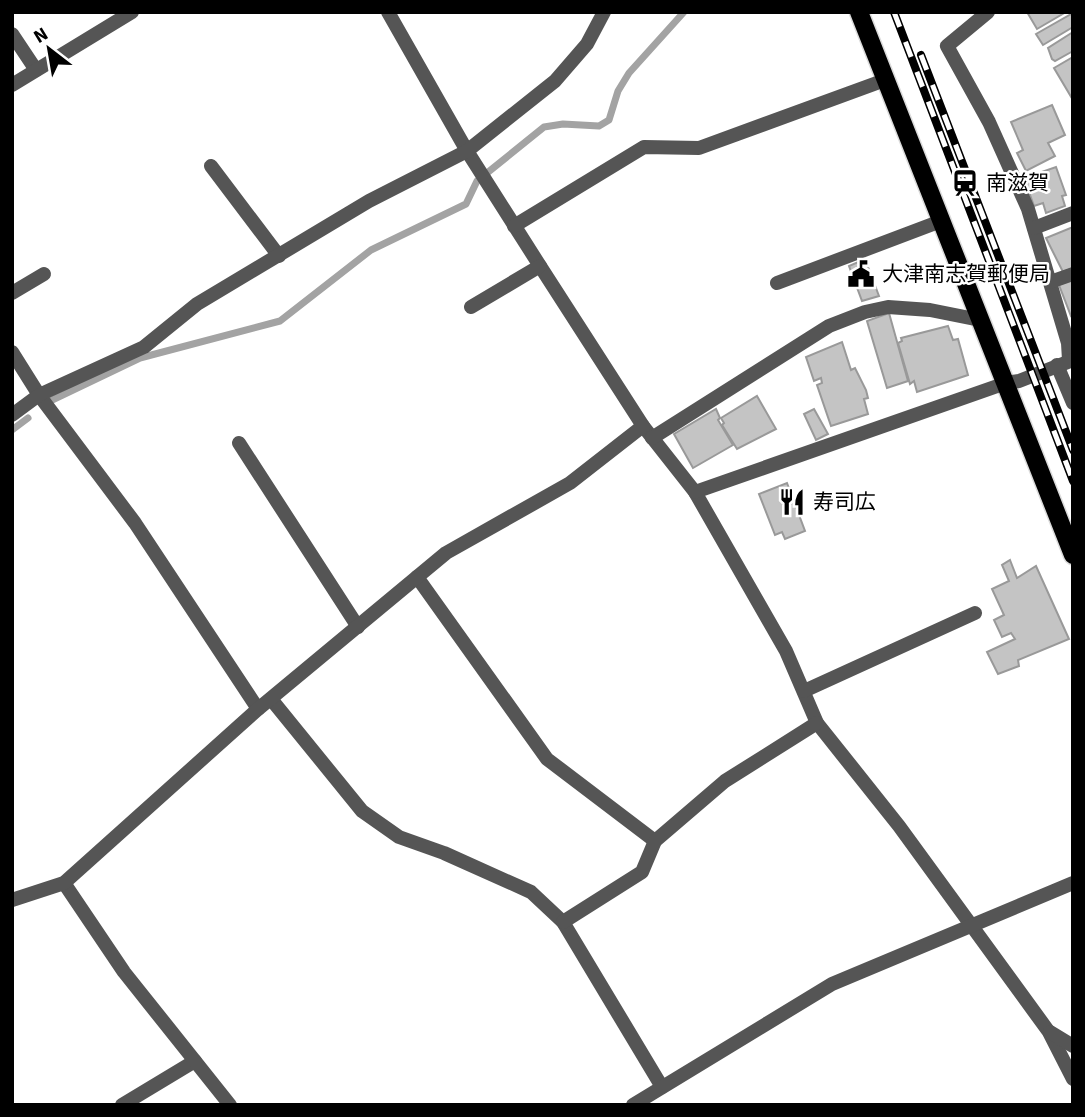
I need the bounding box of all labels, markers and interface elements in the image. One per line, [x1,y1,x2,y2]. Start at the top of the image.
north arrow [14,14,84,84]
text: N [29,21,53,51]
station icon: 南滋賀 [950,168,980,198]
place label: 南滋賀 [986,168,1049,198]
public building icon: 大津南志賀郵便局 [846,259,876,289]
place label: 大津南志賀郵便局 [882,259,1050,289]
restaurant icon: 寿司広 [777,487,807,517]
place label: 寿司広 [813,487,876,517]

